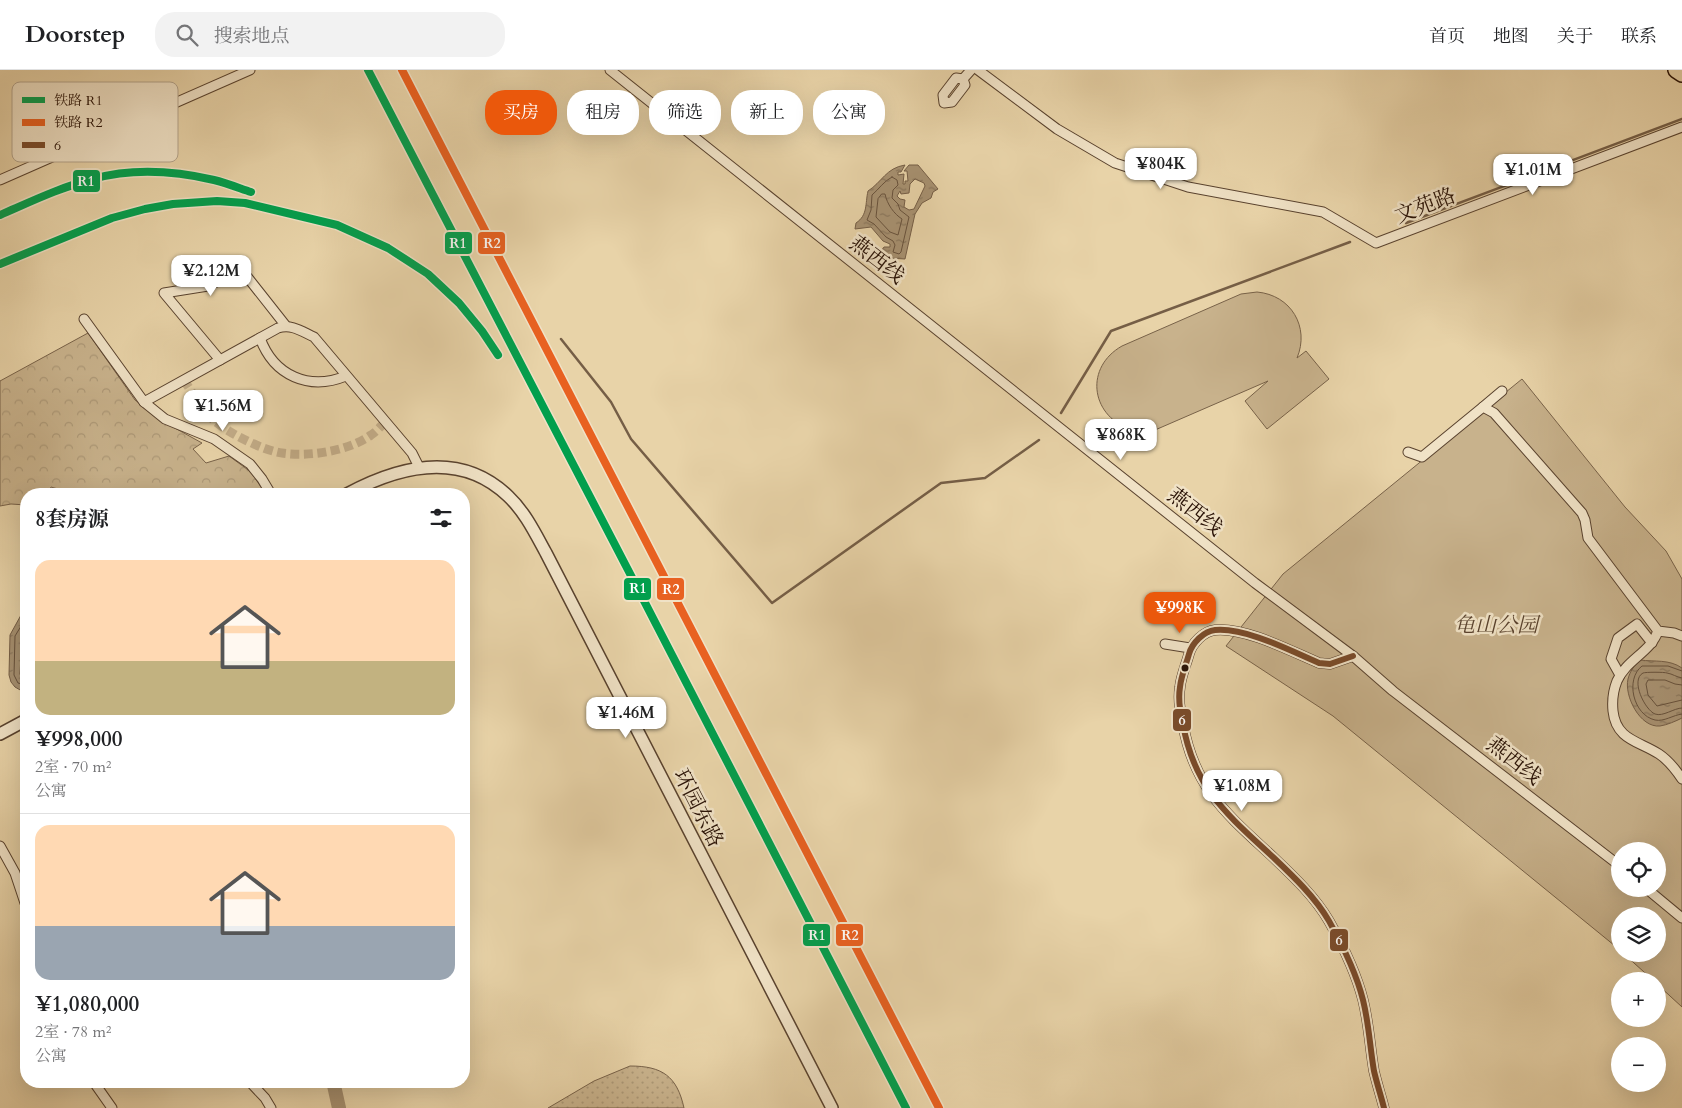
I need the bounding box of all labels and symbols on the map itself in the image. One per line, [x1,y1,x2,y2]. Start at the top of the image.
legend [12,82,178,162]
text: 铁路 R1 [54,91,103,110]
text: 铁路 R2 [54,113,103,132]
text: 6 [54,136,61,155]
pin: ¥804K [1126,148,1196,190]
pin: ¥1.01M [1492,154,1574,196]
line badge: R1 [72,169,101,193]
text: R1 [77,172,95,191]
street label: 文苑路 [1390,181,1460,231]
street label: 燕西线 [843,229,911,291]
line badge: R1 [444,231,473,255]
line badge: R2 [477,231,506,255]
text: R1 [449,234,467,253]
text: R2 [483,234,501,253]
pin: ¥2.12M [170,254,252,297]
pin: ¥1.56M [182,390,264,432]
pin: ¥868K [1086,418,1156,461]
street label: 燕西线 [1161,481,1229,543]
line badge: R1 [623,577,652,601]
line badge: R2 [656,577,685,601]
text: R1 [629,579,647,598]
text: R2 [662,580,680,599]
pin: ¥998K [1145,592,1215,634]
park label: 龟山公园 [1454,611,1541,640]
unlabelled marker [1180,663,1190,673]
pin: ¥1.46M [585,696,667,739]
line badge: 6 [1172,708,1192,732]
text: 6 [1178,711,1186,730]
street label: 燕西线 [1480,730,1548,792]
street label: 环园东路 [666,764,730,852]
pin: ¥1.08M [1201,770,1283,812]
line badge: R1 [802,923,831,947]
line badge: R2 [835,923,864,947]
text: R1 [808,926,826,945]
text: R2 [841,926,859,945]
line badge: 6 [1329,928,1349,952]
text: 6 [1335,931,1343,950]

